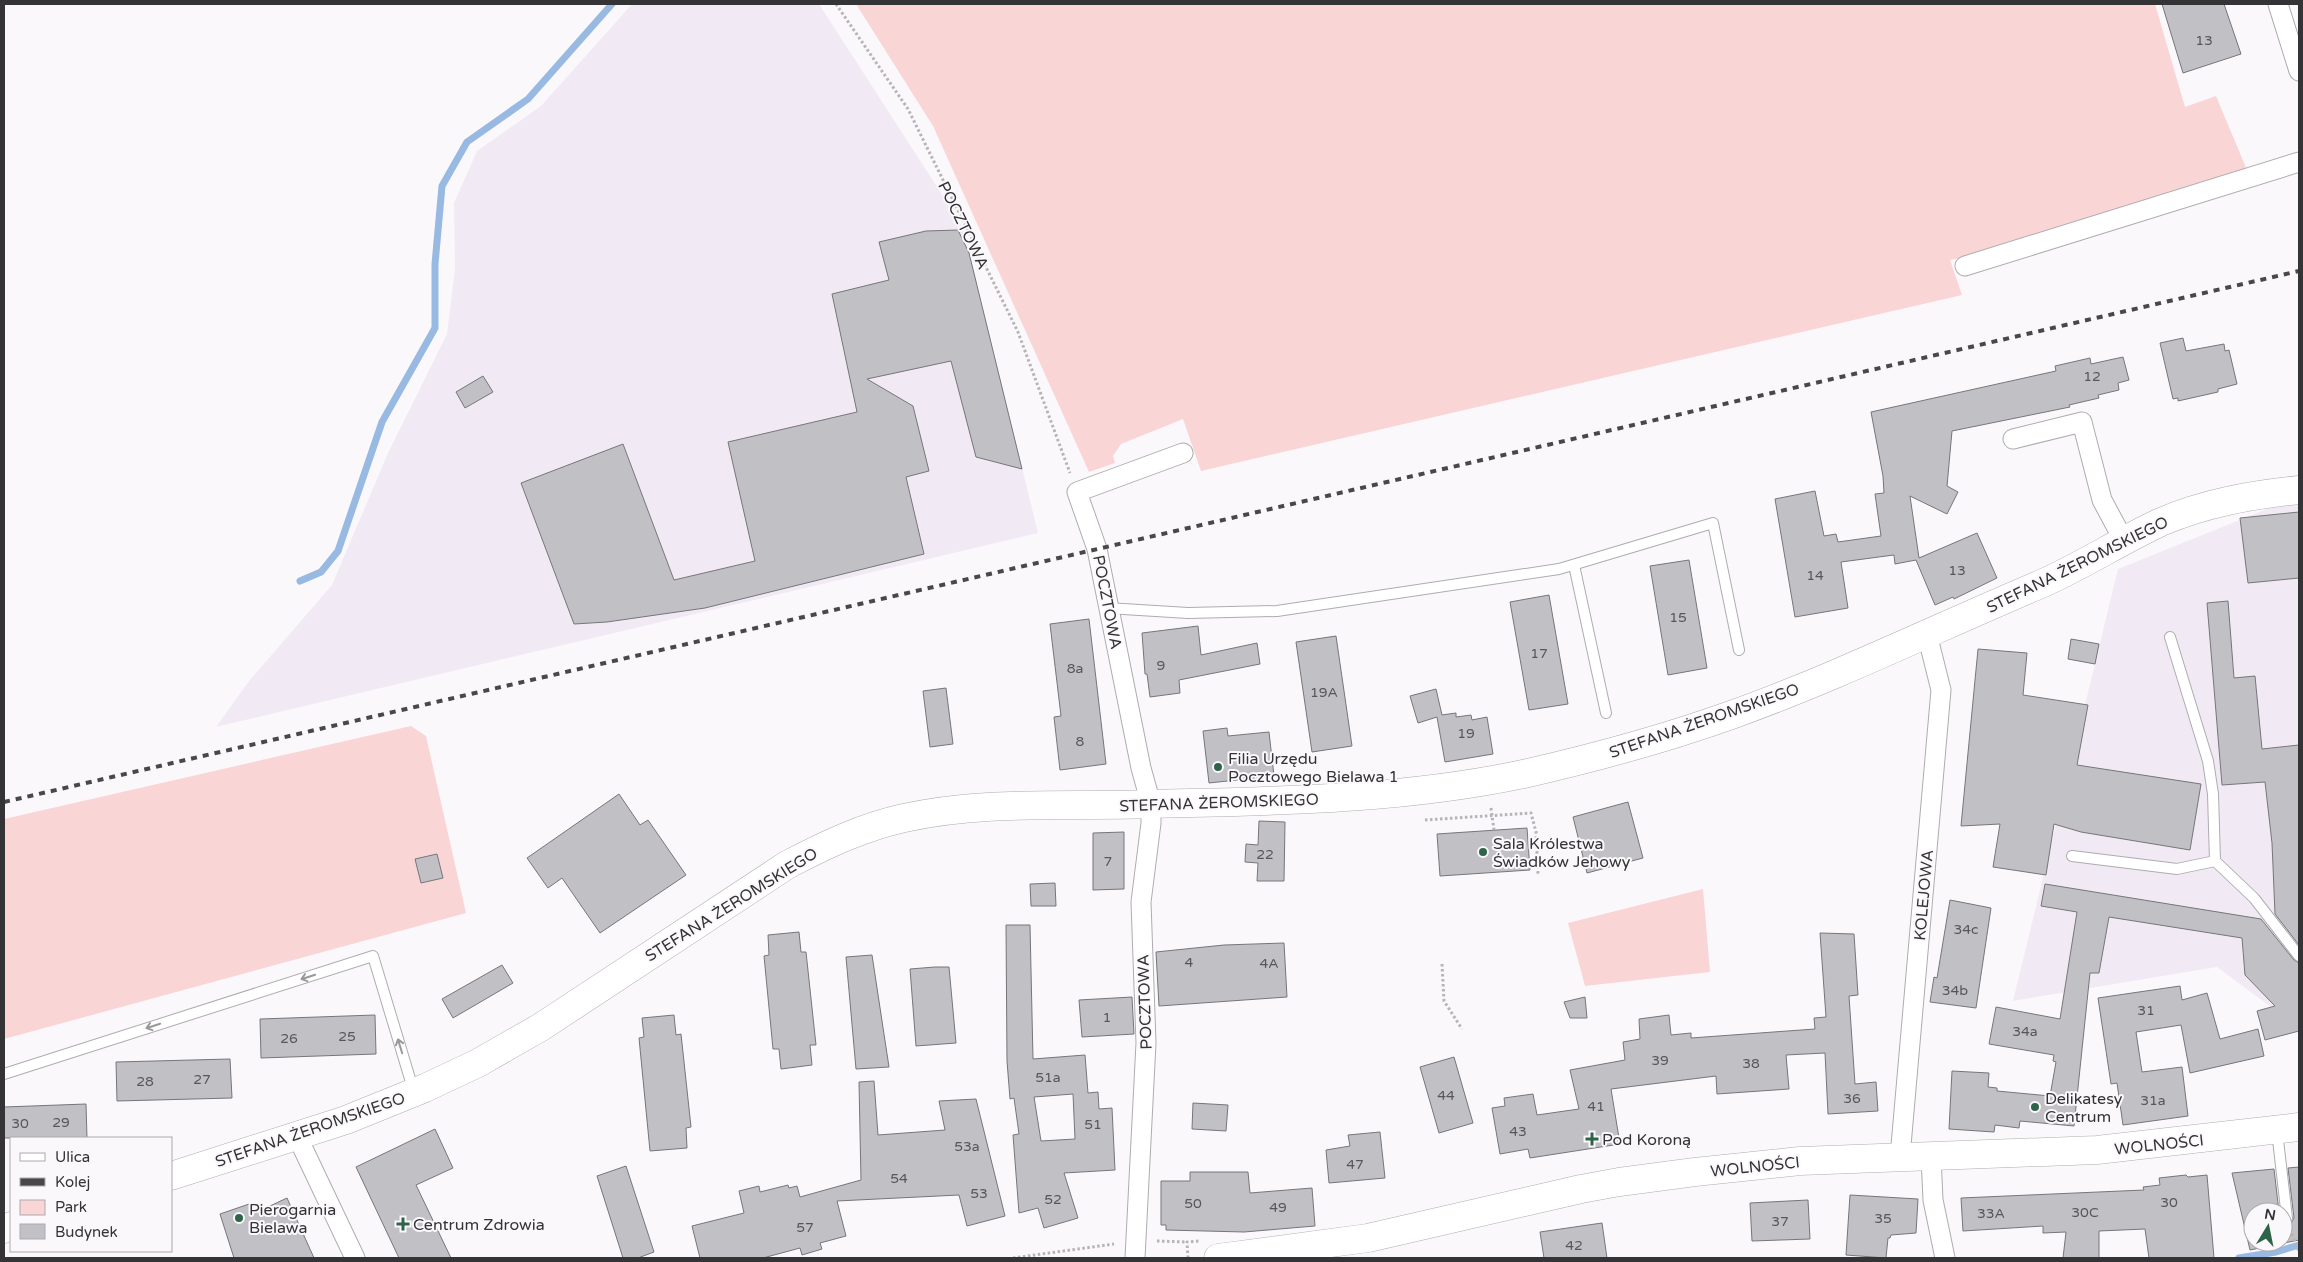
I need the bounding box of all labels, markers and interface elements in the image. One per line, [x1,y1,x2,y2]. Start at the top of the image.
house number: 13 [2195,32,2213,49]
street label: POCZTOWA [933,178,993,273]
house number: 12 [2083,368,2101,385]
street label: STEFANA ŻEROMSKIEGO [1983,512,2172,618]
street label: POCZTOWA [1088,553,1126,651]
house number: 13 [1948,562,1966,579]
house number: 14 [1806,567,1824,584]
house number: 15 [1669,609,1687,626]
house number: 17 [1530,645,1548,662]
house number: 9 [1157,657,1165,674]
house number: 8a [1067,660,1083,677]
street label: STEFANA ŻEROMSKIEGO [1607,679,1802,763]
house number: 19A [1310,684,1338,701]
house number: 19 [1457,725,1475,742]
house number: 8 [1076,733,1085,750]
place label: Filia Urzędu Pocztowego Bielawa 1 [1228,749,1399,787]
marker: Filia Urzędu Pocztowego Bielawa 1 [1212,761,1224,773]
street label: STEFANA ŻEROMSKIEGO [1119,790,1319,816]
place label: Sala Królestwa Świadków Jehowy [1493,834,1631,872]
street label: STEFANA ŻEROMSKIEGO [642,843,821,966]
house number: 22 [1256,846,1274,863]
marker: Sala Królestwa Świadków Jehowy [1477,846,1489,858]
street label: KOLEJOWA [1910,849,1938,941]
house number: 7 [1104,853,1112,870]
house number: 34c [1953,921,1979,938]
street label: POCZTOWA [1133,954,1157,1050]
house number: 4 [1185,954,1194,971]
house number: 4A [1259,955,1279,972]
one-way arrow [300,972,316,982]
house number: 34b [1942,982,1968,999]
house number: 31 [2137,1002,2155,1019]
house number: 1 [1103,1009,1111,1026]
one-way arrow [146,1022,162,1031]
house number: 34a [2012,1023,2038,1040]
house number: 25 [338,1028,356,1045]
house number: 26 [280,1030,298,1047]
one-way arrow [395,1039,405,1055]
house number: 39 [1651,1052,1669,1069]
house number: 38 [1742,1055,1760,1072]
house number: 51a [1035,1069,1061,1086]
house number: 27 [193,1071,211,1088]
house number: 28 [136,1073,154,1090]
house number: 44 [1437,1087,1455,1104]
street label: STEFANA ŻEROMSKIEGO [213,1088,408,1172]
place label: Delikatesy Centrum [2045,1089,2123,1127]
house number: 36 [1843,1090,1861,1107]
house number: 31a [2140,1092,2166,1109]
house number: 41 [1587,1098,1605,1115]
marker: Delikatesy Centrum [2029,1101,2041,1113]
house number: 29 [52,1114,70,1131]
house number: 30 [11,1115,29,1132]
house number: 51 [1084,1116,1102,1133]
house number: 43 [1509,1123,1527,1140]
place label: Pod Koroną [1602,1130,1691,1150]
street label: WOLNOŚCI [2113,1130,2205,1160]
marker: Pod Koroną [1586,1133,1598,1145]
legend [10,1137,172,1252]
house number: 53a [954,1138,980,1155]
text: Ulica [55,1148,90,1166]
street label: WOLNOŚCI [1709,1152,1801,1182]
house number: 47 [1346,1156,1364,1173]
house number: 54 [890,1170,908,1187]
text: Kolej [55,1173,90,1191]
house number: 53 [970,1185,988,1202]
house number: 52 [1044,1191,1062,1208]
house number: 30 [2160,1194,2178,1211]
house number: 50 [1184,1195,1202,1212]
text: Park [55,1198,87,1216]
house number: 49 [1269,1199,1287,1216]
place label: Pierogarnia Bielawa [249,1200,336,1238]
north arrow [2243,1202,2293,1252]
house number: 30C [2071,1204,2099,1221]
house number: 33A [1977,1205,2005,1222]
text: N [2263,1205,2277,1224]
house number: 35 [1874,1210,1892,1227]
marker: Pierogarnia Bielawa [233,1212,245,1224]
house number: 37 [1771,1213,1789,1230]
place label: Centrum Zdrowia [413,1215,545,1235]
marker: Centrum Zdrowia [397,1218,409,1230]
house number: 57 [796,1219,814,1236]
text: Budynek [55,1223,118,1241]
house number: 42 [1565,1237,1583,1254]

